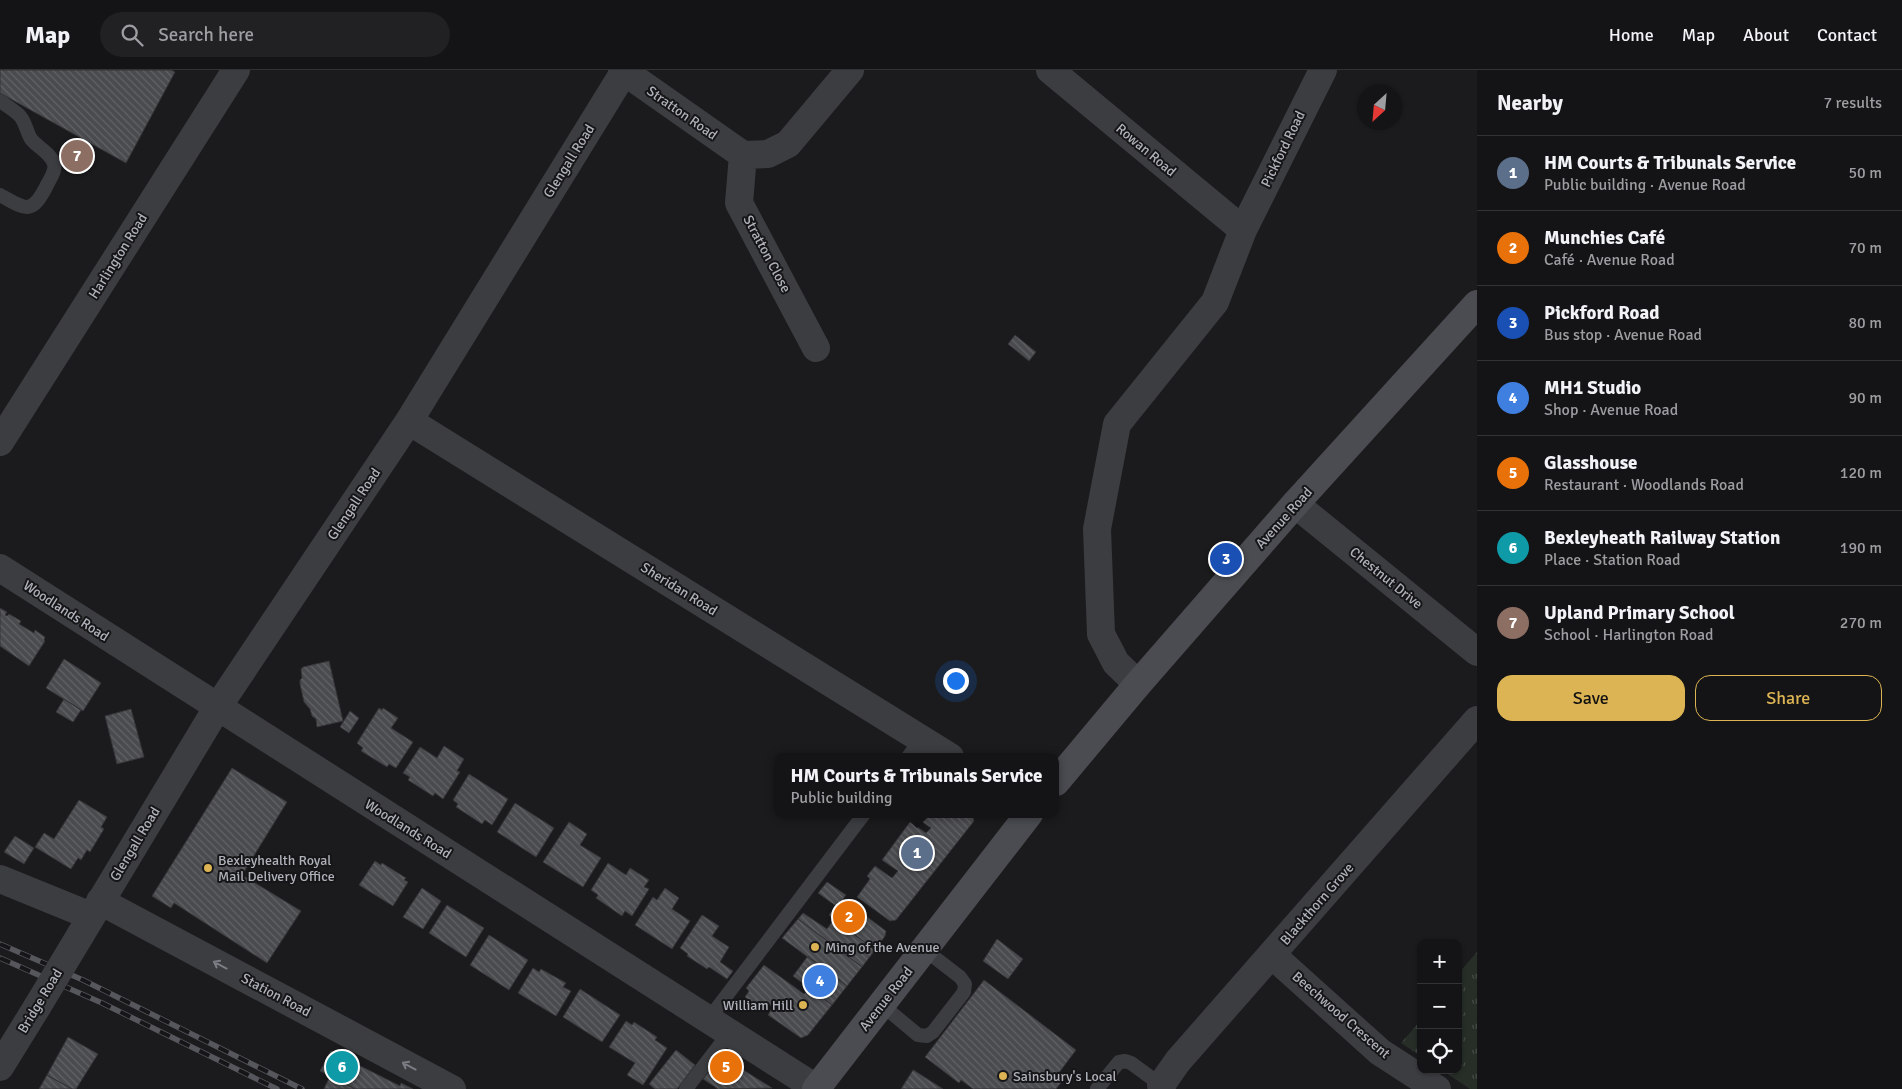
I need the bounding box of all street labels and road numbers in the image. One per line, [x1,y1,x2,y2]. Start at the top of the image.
street label: Stratton Road [643,82,721,144]
street label: Pickford Road [1257,108,1309,190]
street label: Rowan Road [1113,120,1179,180]
street label: Glengall Road [540,121,598,201]
street label: Harlington Road [85,210,151,302]
street label: Stratton Close [739,212,795,296]
street label: Glengall Road [324,465,384,543]
street label: Avenue Road [1252,484,1316,552]
street label: Chestnut Drive [1346,543,1426,613]
street label: Sheridan Road [638,559,720,619]
street label: Woodlands Road [20,577,112,645]
street label: Woodlands Road [362,796,454,862]
street label: Glengall Road [106,804,164,884]
street label: Blackthorn Grove [1277,859,1357,949]
street label: Avenue Road [856,963,916,1035]
street label: Bridge Road [14,966,66,1036]
street label: Beechwood Crescent [1289,968,1393,1062]
street label: Station Road [238,970,314,1020]

